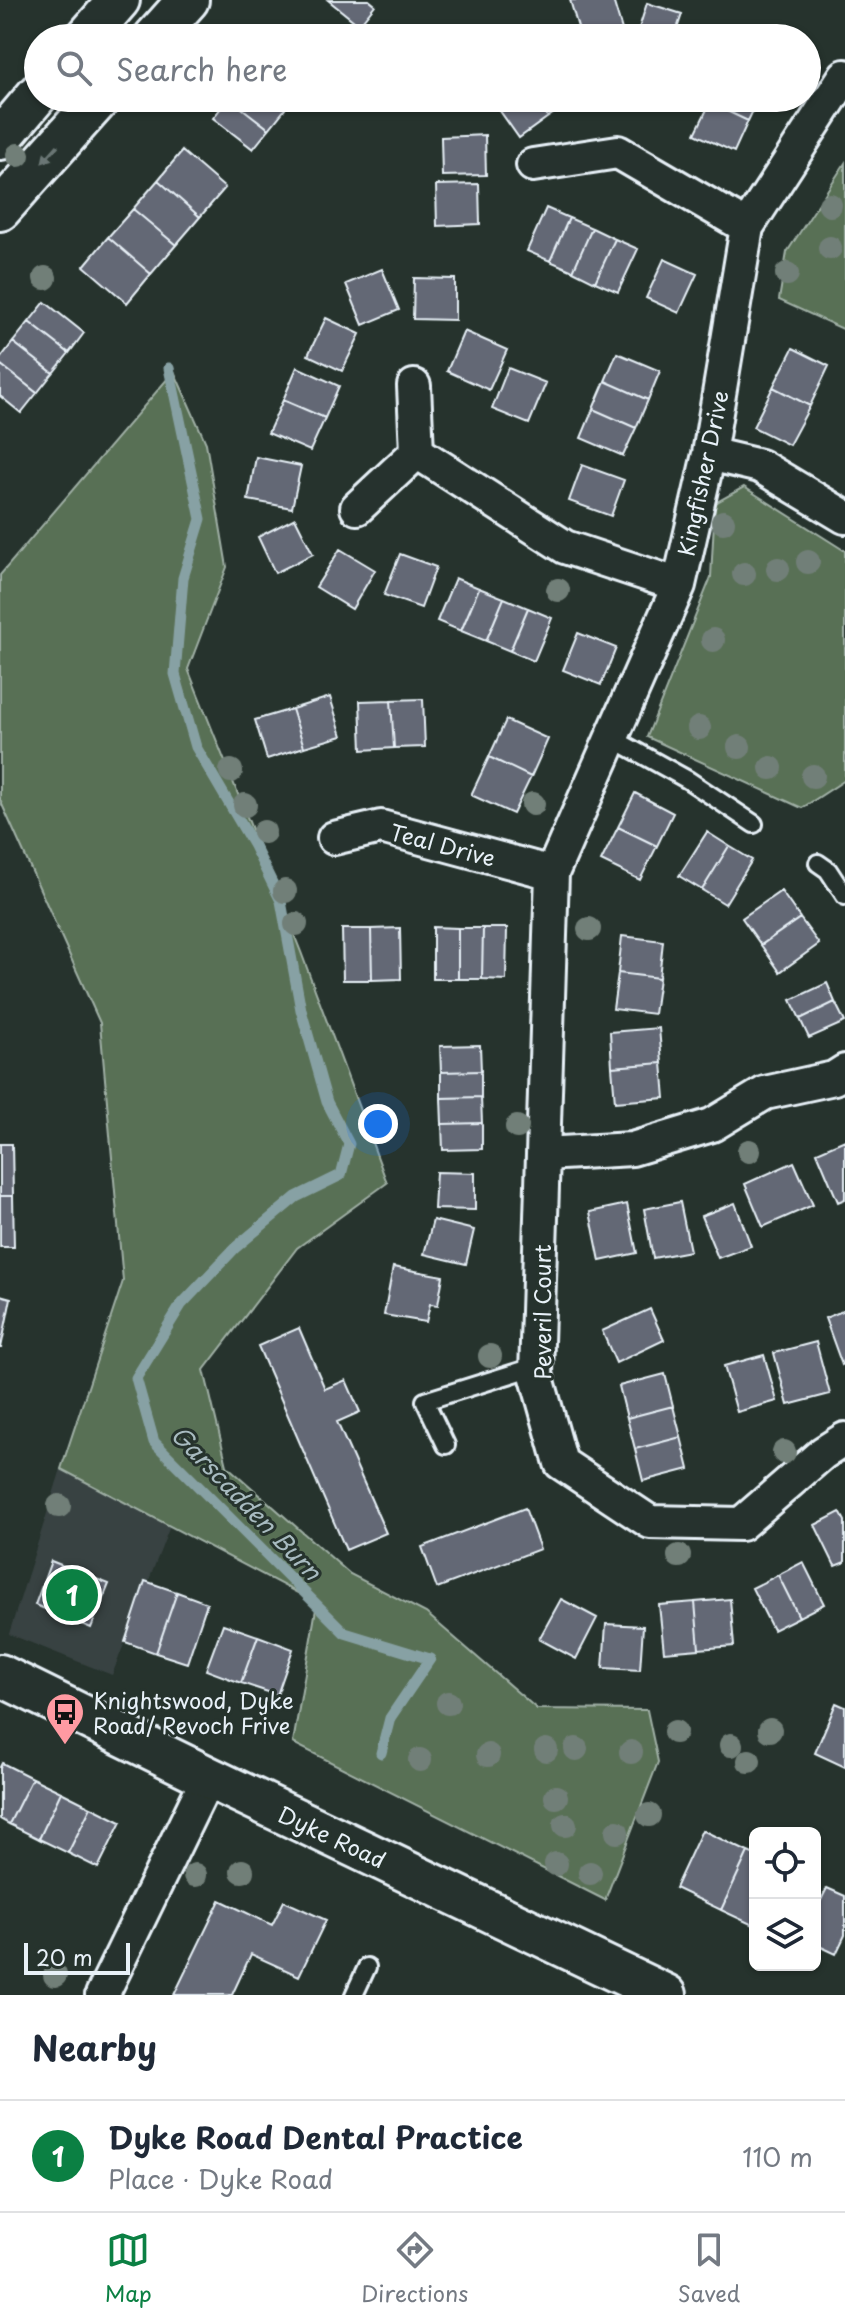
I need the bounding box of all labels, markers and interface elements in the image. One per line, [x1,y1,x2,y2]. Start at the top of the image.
search box [24,24,821,112]
icon: search [52,46,96,90]
text: Search here [116,46,288,91]
one-way arrow [42,143,59,163]
street label: Kingfisher Drive [668,387,736,559]
street label: Teal Drive [387,814,499,874]
your location [358,1104,398,1144]
street label: Peveril Court [525,1244,558,1380]
water label: Garscadden Burn [164,1416,331,1588]
pin: 1 [46,1565,98,1625]
place label: Knightswood, Dyke Road/ Revoch Frive [93,1683,294,1741]
bus stop icon: Knightswood, Dyke Road/ Revoch Frive [44,1691,86,1746]
street label: Dyke Road [272,1797,392,1875]
map controls [749,1827,821,1971]
button: locate [749,1827,821,1899]
button: layers [749,1899,821,1971]
scale bar [24,1939,130,1975]
text: 20 m [36,1940,93,1973]
text: Nearby [32,2021,157,2073]
text: Dyke Road Dental Practice [108,2114,523,2159]
text: 1 [52,2137,64,2176]
text: 110 m [742,2137,813,2176]
text: Place · Dyke Road [108,2159,333,2198]
tab: Map [105,2228,152,2309]
tab: Directions [361,2228,468,2309]
tab: Saved [678,2228,740,2309]

